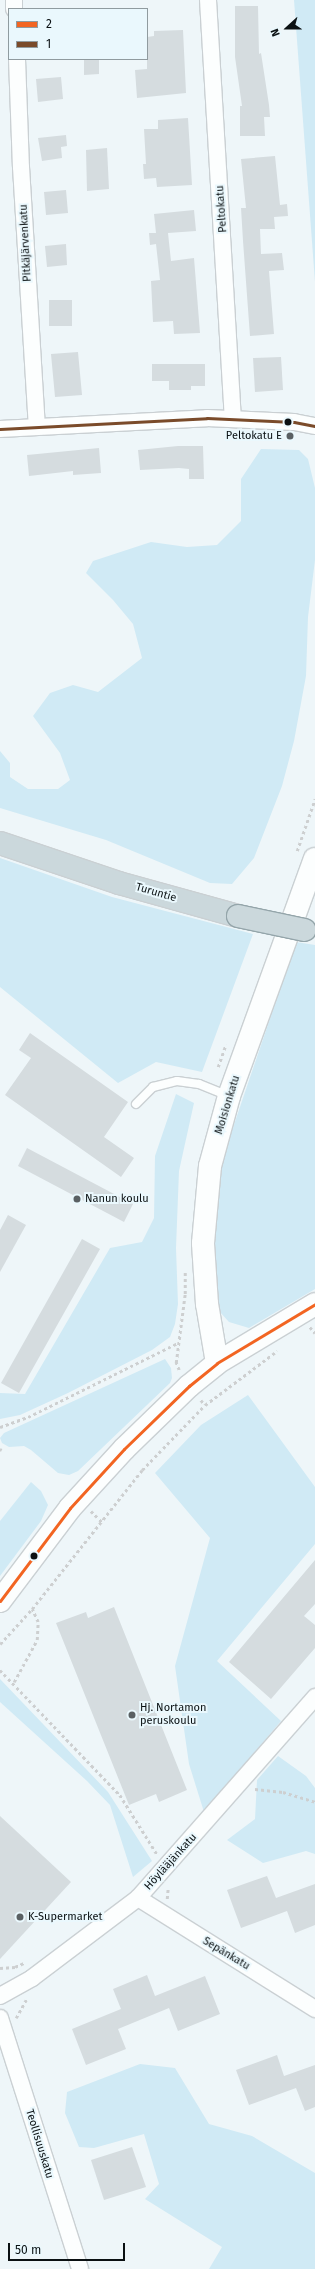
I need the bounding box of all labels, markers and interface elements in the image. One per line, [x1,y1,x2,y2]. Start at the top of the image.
legend [8,8,148,60]
north arrow [267,8,307,48]
text: 2 [46,17,52,31]
text: N [268,27,283,38]
text: 1 [46,37,51,51]
street label: Peltokatu [214,185,230,233]
street label: Pitkäjärvenkatu [17,204,35,282]
unlabelled marker [283,417,293,427]
place label: Peltokatu E [226,429,282,443]
marker: Peltokatu E [285,431,295,441]
street label: Turuntie [134,881,178,905]
street label: Moisionkatu [213,1074,243,1136]
place label: Nanun koulu [85,1192,149,1206]
marker: Nanun koulu [72,1194,82,1204]
unlabelled marker [29,1551,39,1561]
place label: Hj. Nortamon peruskoulu [140,1702,206,1728]
marker: Hj. Nortamon peruskoulu [127,1710,137,1720]
street label: Höylääjänkatu [142,1831,200,1893]
place label: K-Supermarket [28,1910,102,1924]
marker: K-Supermarket [15,1912,25,1922]
street label: Sepänkatu [200,1935,252,1973]
street label: Teollisuuskatu [22,2108,56,2180]
scale bar [10,2235,127,2261]
text: 50 m [15,2243,41,2257]

